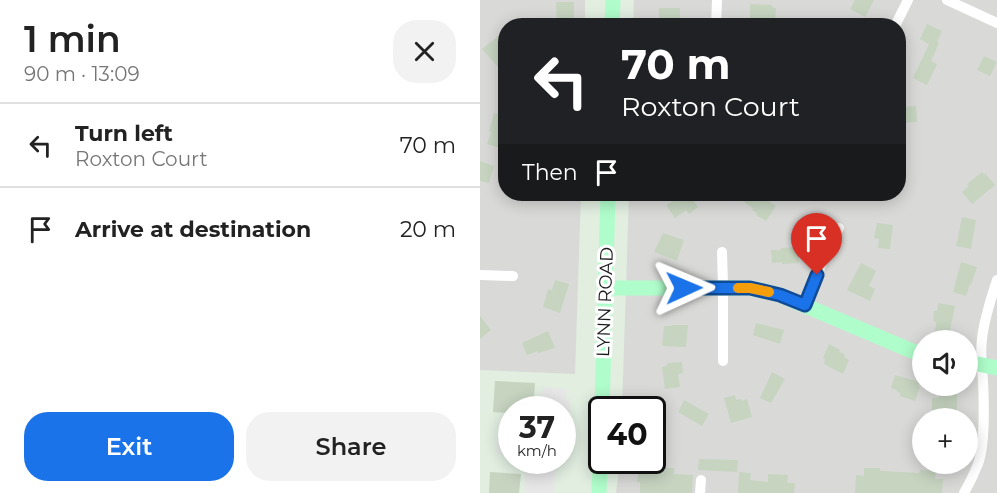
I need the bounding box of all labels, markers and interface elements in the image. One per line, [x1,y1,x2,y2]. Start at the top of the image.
text: 1 min [24,17,121,61]
button: close [393,20,456,83]
text: 70 m [621,38,731,90]
icon: left [522,42,600,120]
text: 90 m · 13:09 [24,62,140,86]
text: Roxton Court [621,90,800,123]
text: Turn left [75,120,173,147]
icon: left [24,129,57,162]
text: 70 m [400,132,456,159]
text: Roxton Court [75,147,208,171]
icon: arrive [590,156,623,189]
text: Then [522,159,578,186]
icon: arrive [24,213,57,246]
pin [791,213,842,275]
text: Arrive at destination [75,216,311,243]
text: 20 m [400,216,456,243]
icon: arrive [800,222,833,255]
street label: LYNN ROAD [592,247,618,357]
position arrow [652,256,716,320]
map controls [912,330,978,474]
button: sound [912,330,978,396]
speed limit sign: 40 [588,396,666,474]
button: + [912,408,978,474]
text: 37 [519,409,555,446]
button: Exit [24,412,234,481]
button: Share [246,412,456,481]
text: km/h [517,441,557,460]

